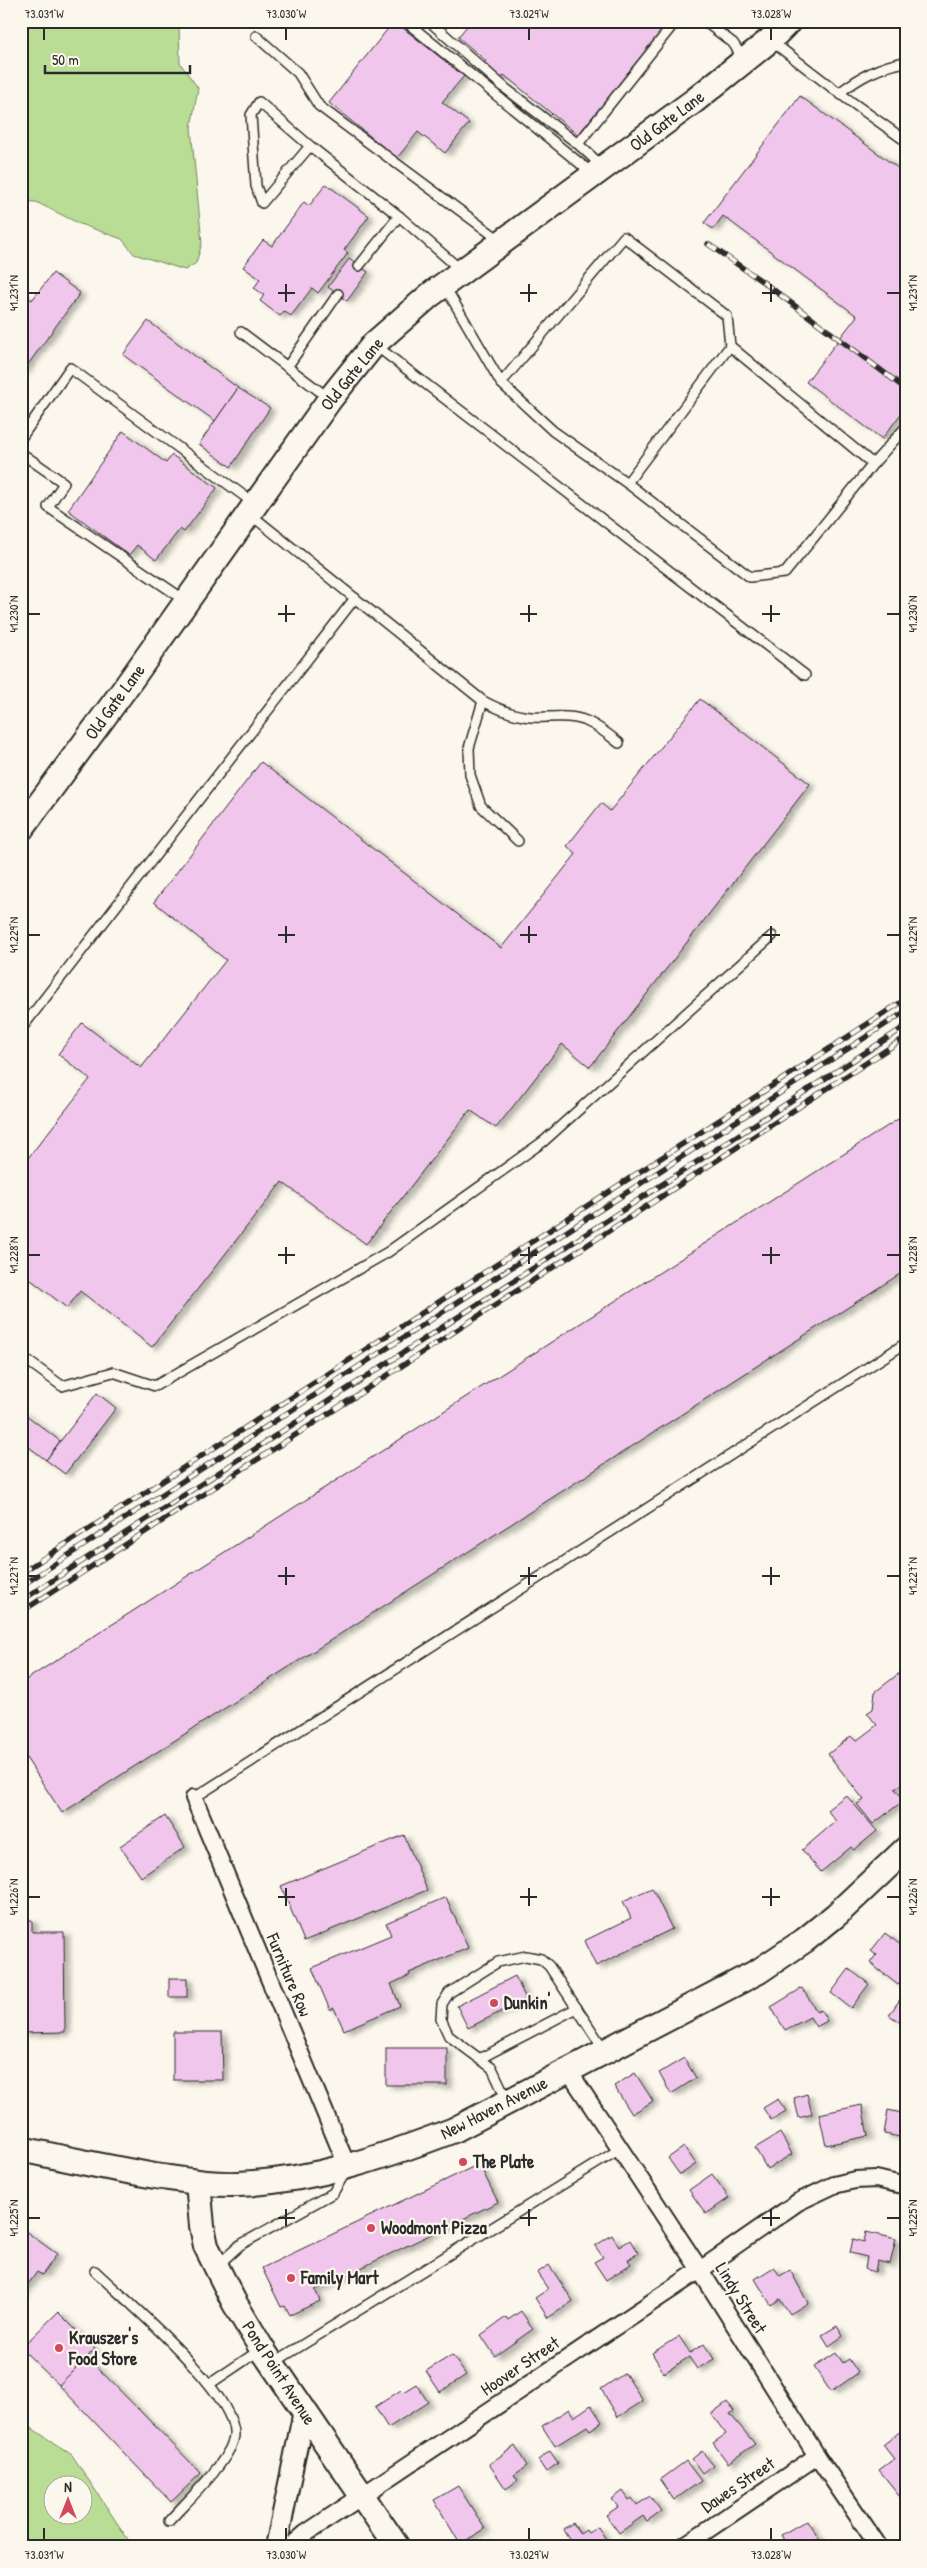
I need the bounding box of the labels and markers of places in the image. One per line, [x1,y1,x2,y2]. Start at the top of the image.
place label: Dunkin' [504,1990,551,2015]
marker: Dunkin' [488,1997,500,2009]
place label: The Plate [472,2149,535,2174]
marker: The Plate [457,2156,469,2168]
place label: Woodmont Pizza [381,2215,488,2240]
marker: Woodmont Pizza [365,2222,377,2234]
place label: Family Mart [300,2265,379,2291]
marker: Family Mart [285,2272,297,2284]
place label: Krauszer's Food Store [68,2325,138,2371]
marker: Krauszer's Food Store [53,2342,65,2354]

